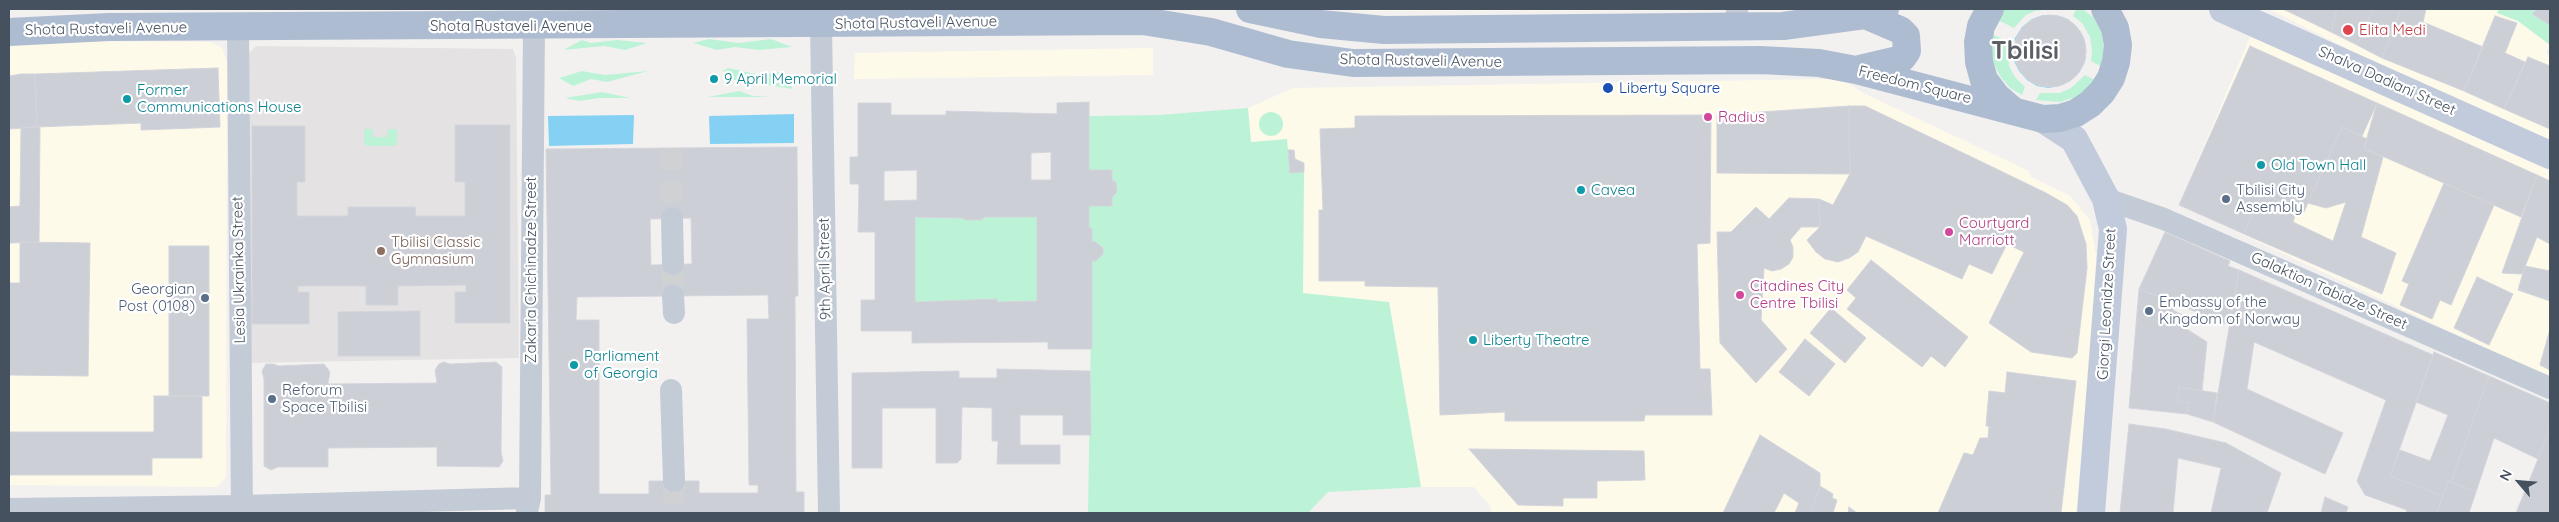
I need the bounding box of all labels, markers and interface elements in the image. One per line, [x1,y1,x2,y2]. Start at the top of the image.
street label: Shota Rustaveli Avenue [835,13,997,33]
street label: Shota Rustaveli Avenue [430,17,592,35]
street label: Shota Rustaveli Avenue [25,19,187,39]
place label: Elita Medi [2359,21,2426,39]
marker: Elita Medi [2341,23,2355,37]
district label: Tbilisi [1991,36,2059,66]
street label: Shalva Dadiani Street [2316,43,2458,119]
street label: Shota Rustaveli Avenue [1340,51,1502,71]
street label: Freedom Square [1857,62,1973,108]
place label: 9 April Memorial [724,70,837,88]
marker: 9 April Memorial [708,73,720,85]
place label: Liberty Square [1619,79,1720,97]
place label: Former Communications House [137,81,302,116]
marker: Liberty Square [1601,81,1615,95]
marker: Former Communications House [121,93,133,105]
place label: Radius [1718,108,1765,126]
marker: Radius [1702,111,1714,123]
place label: Old Town Hall [2271,156,2366,174]
marker: Old Town Hall [2255,159,2267,171]
street label: Zakaria Chichinadze Street [522,177,540,363]
place label: Cavea [1591,181,1635,199]
place label: Tbilisi City Assembly [2236,181,2305,216]
marker: Cavea [1575,184,1587,196]
marker: Tbilisi City Assembly [2220,193,2232,205]
street label: Lesia Ukrainka Street [229,196,249,344]
place label: Courtyard Marriott [1959,214,2029,249]
street label: 9th April Street [815,218,835,320]
marker: Courtyard Marriott [1943,226,1955,238]
street label: Giorgi Leonidze Street [2094,228,2120,380]
place label: Tbilisi Classic Gymnasium [391,233,481,268]
marker: Tbilisi Classic Gymnasium [375,245,387,257]
street label: Galaktion Tabidze Street [2248,248,2410,334]
place label: Citadines City Centre Tbilisi [1750,277,1844,312]
place label: Georgian Post (0108) [118,280,195,315]
marker: Citadines City Centre Tbilisi [1734,289,1746,301]
marker: Georgian Post (0108) [199,292,211,304]
place label: Embassy of the Kingdom of Norway [2159,293,2300,328]
marker: Embassy of the Kingdom of Norway [2143,305,2155,317]
place label: Liberty Theatre [1483,331,1589,349]
marker: Liberty Theatre [1467,334,1479,346]
place label: Parliament of Georgia [584,347,659,382]
marker: Parliament of Georgia [568,359,580,371]
place label: Reforum Space Tbilisi [282,381,367,416]
marker: Reforum Space Tbilisi [266,393,278,405]
north arrow [2494,457,2544,507]
text: N [2495,467,2516,484]

